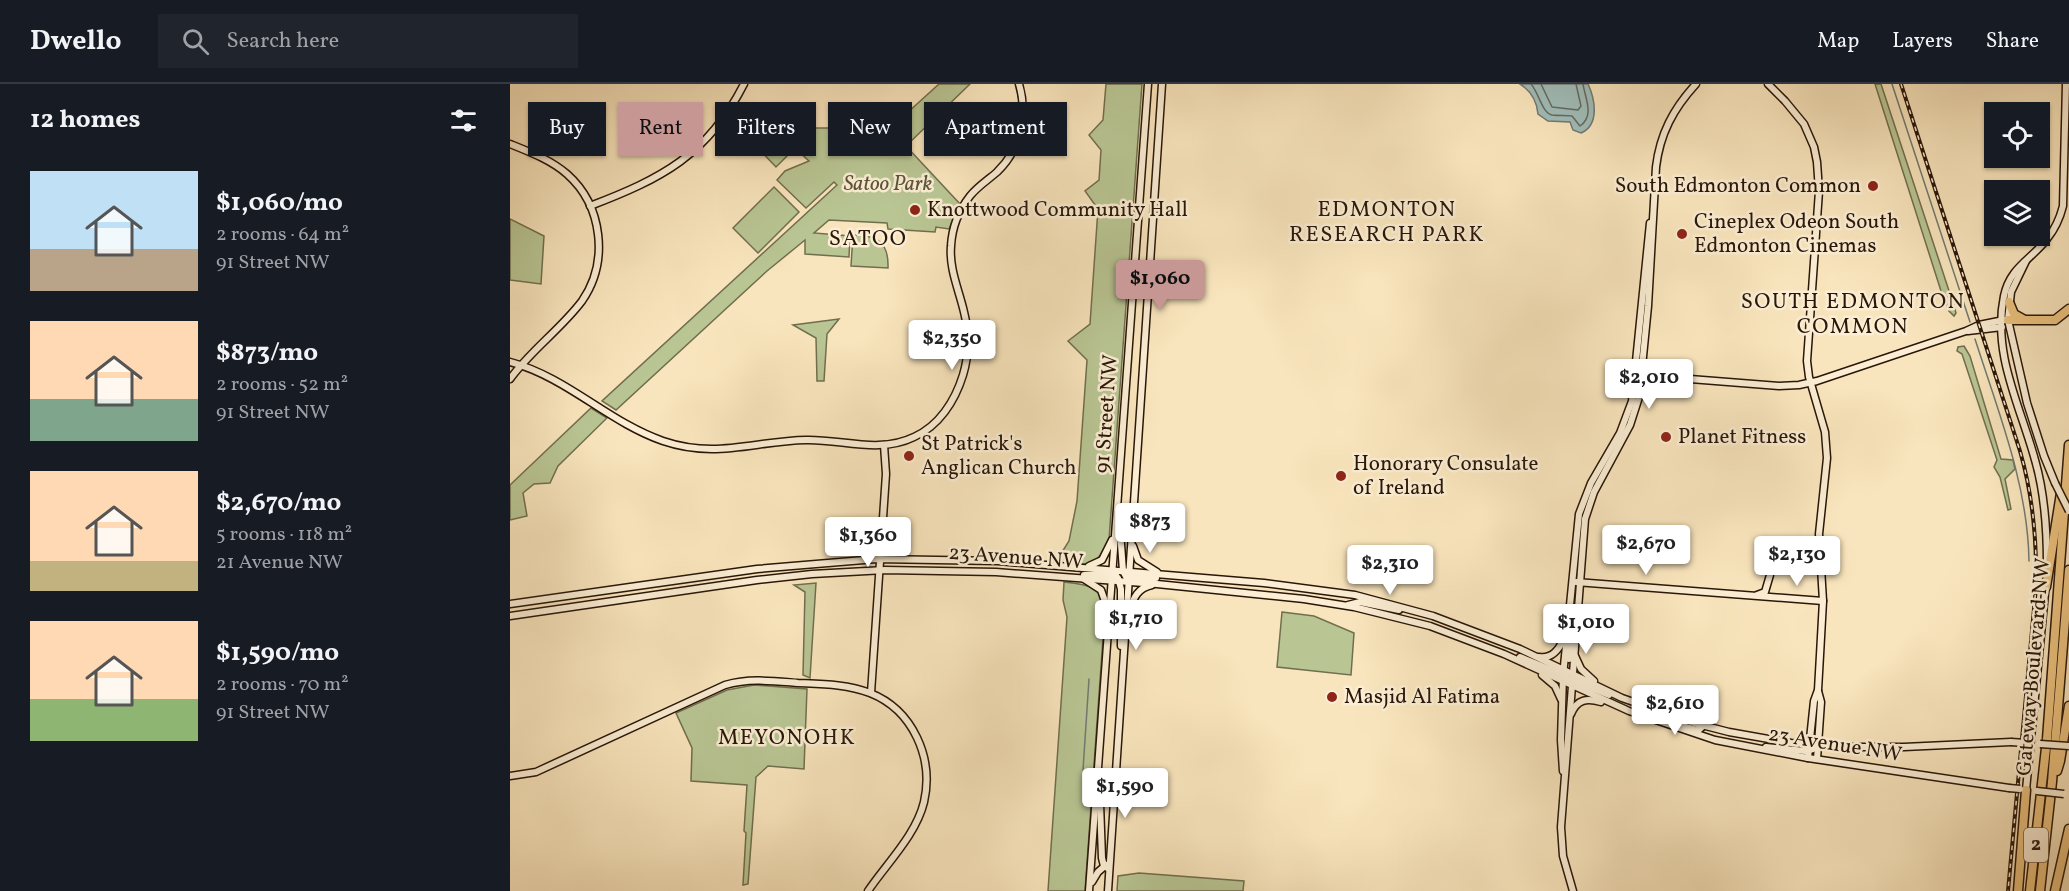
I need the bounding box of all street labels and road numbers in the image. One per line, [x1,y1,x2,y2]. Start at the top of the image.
street label: 91 Street NW [1088,354,1126,474]
street label: 23 Avenue NW [948,539,1084,577]
street label: Gateway Boulevard NW [2010,557,2058,777]
street label: 23 Avenue NW [1766,720,1904,770]
road number: 2 [2024,828,2048,862]

